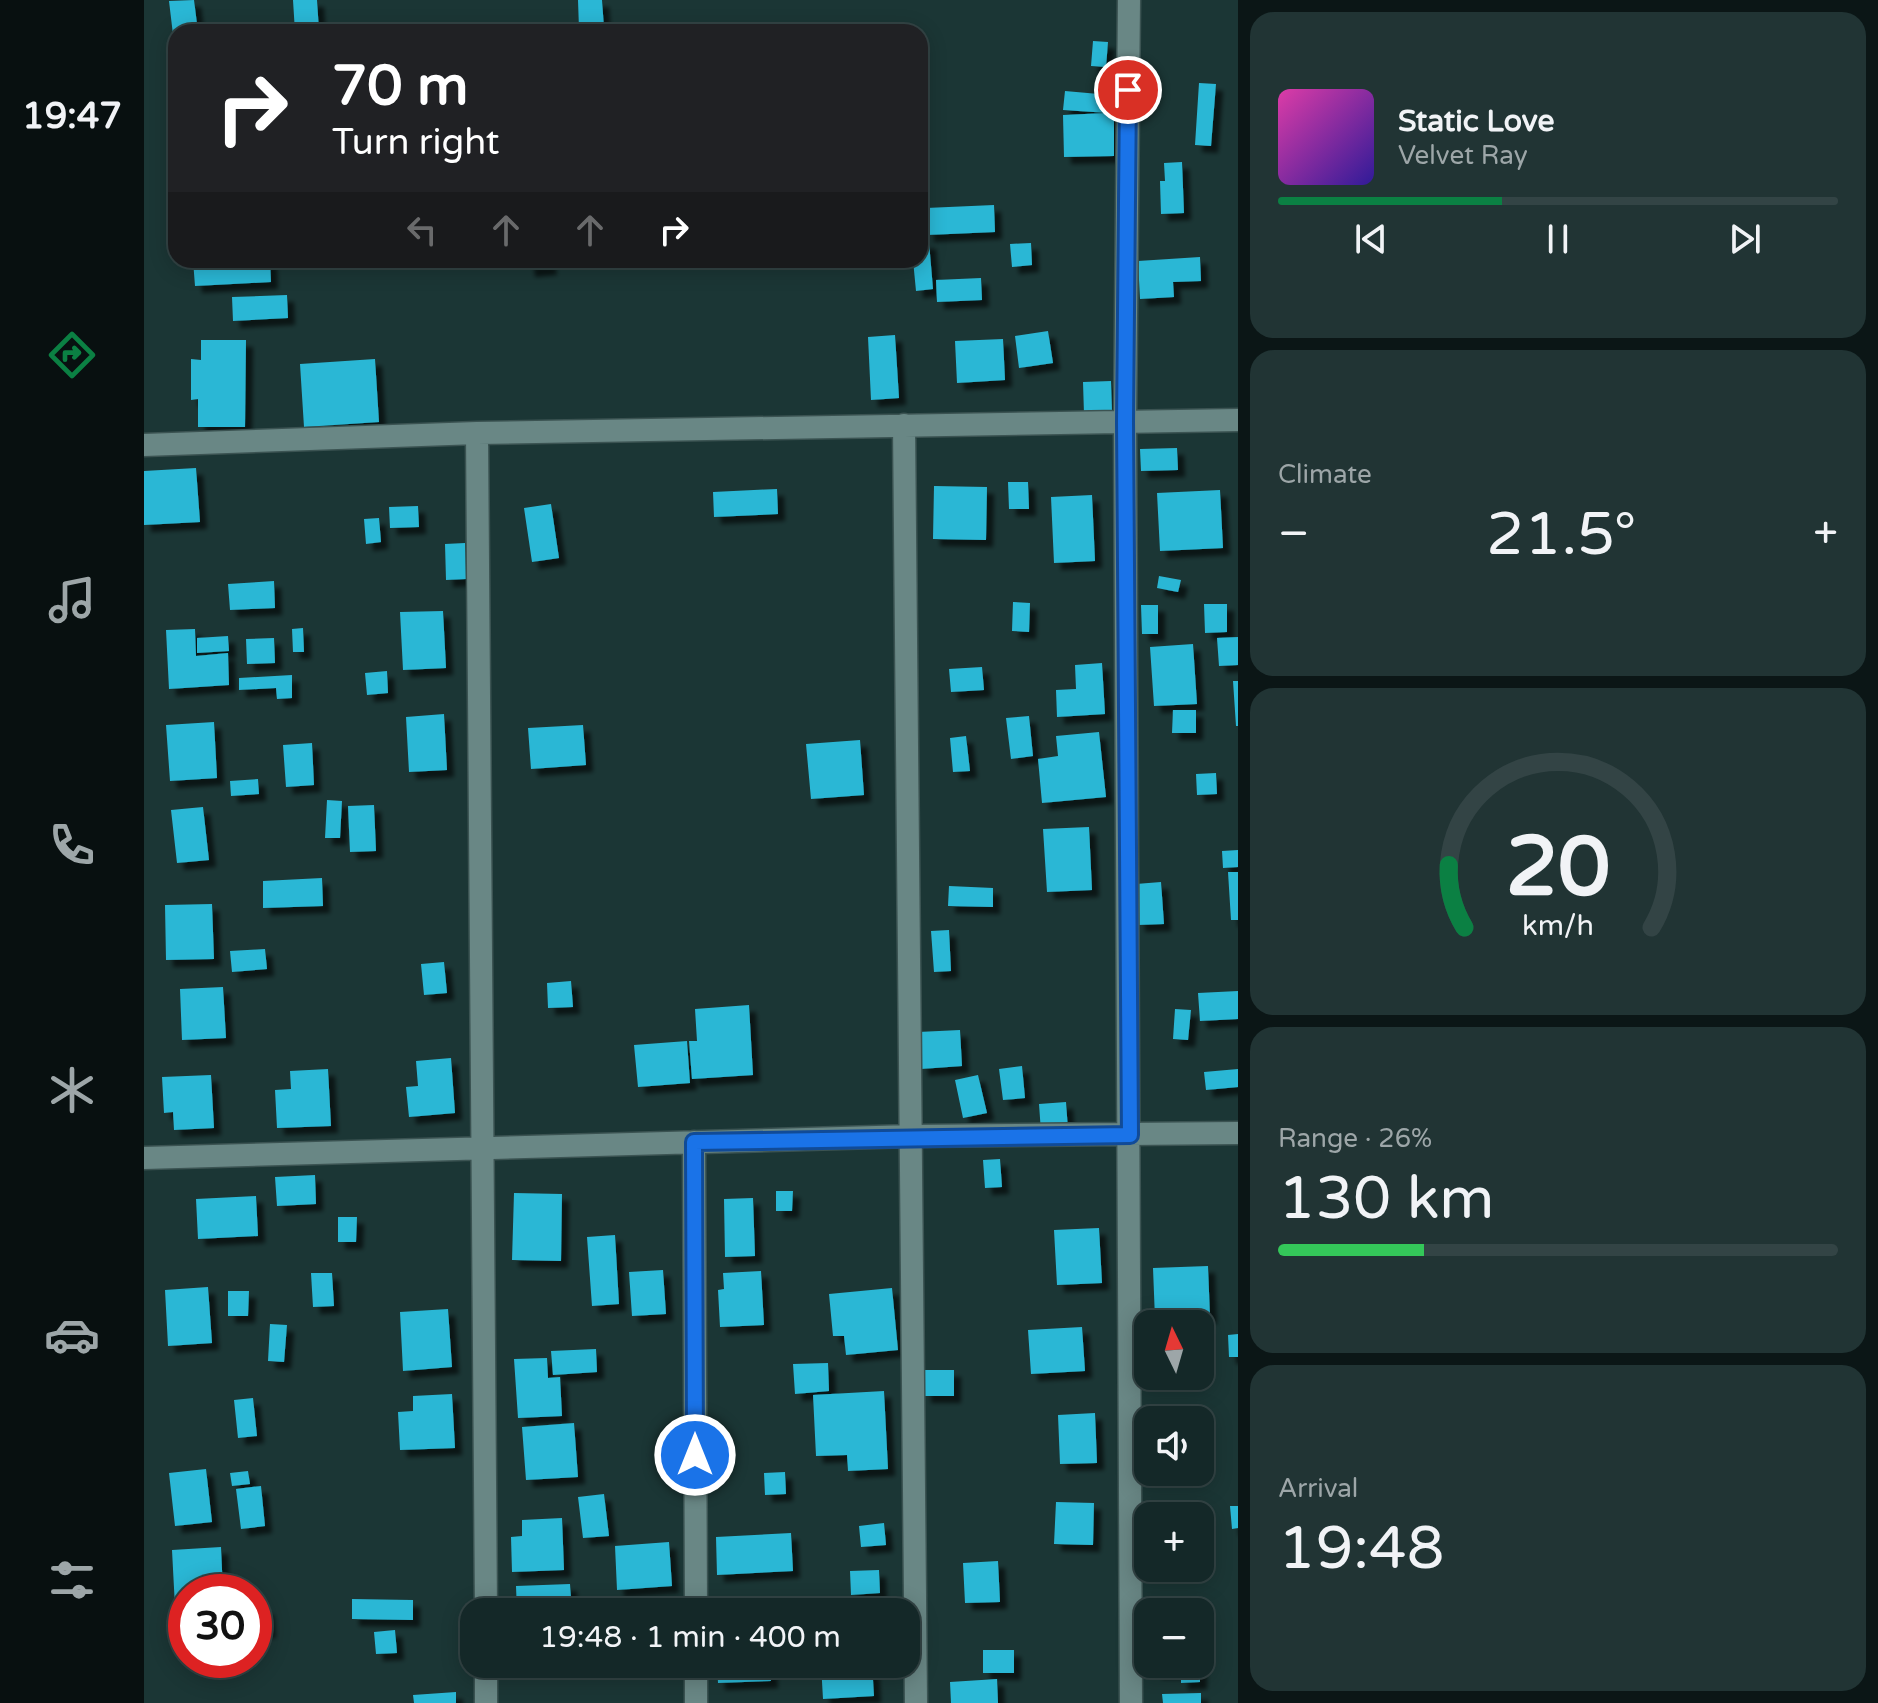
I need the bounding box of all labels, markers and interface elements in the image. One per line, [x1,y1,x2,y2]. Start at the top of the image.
text: 70 m [332,53,468,120]
icon: right [200,56,304,160]
pin [1094,56,1162,124]
icon: arrive [1106,68,1150,112]
text: 19:47 [22,95,122,138]
text: Static Love [1398,103,1554,140]
text: Turn right [332,121,499,164]
text: Velvet Ray [1398,140,1528,171]
icon: left [400,208,444,252]
icon: ahead [484,208,528,252]
icon: ahead [568,208,612,252]
icon: right [652,208,696,252]
icon: previous [1349,217,1393,261]
icon: pause [1536,217,1580,261]
icon: next [1723,217,1767,261]
icon: directions [44,327,100,383]
text: Climate [1278,459,1372,490]
text: 21.5° [1486,499,1636,571]
text: − [1278,508,1309,561]
text: + [1813,508,1838,561]
icon: music [44,572,100,628]
icon: phone [44,817,100,873]
text: 20 [1506,817,1610,917]
text: km/h [1522,909,1594,943]
icon: climate [44,1062,100,1118]
text: Range · 26% [1278,1123,1432,1154]
text: 130 km [1278,1163,1494,1235]
icon: car [44,1307,100,1363]
north arrow [1134,1310,1214,1390]
map controls [1134,1310,1214,1678]
button: sound [1134,1406,1214,1486]
position arrow [653,1413,737,1497]
text: Arrival [1278,1473,1358,1504]
button: + [1134,1502,1214,1582]
text: 19:48 [1278,1513,1444,1585]
icon: filters [44,1552,100,1608]
speed limit sign: 30 [168,1574,272,1678]
button: − [1134,1598,1214,1678]
text: 19:48 · 1 min · 400 m [539,1619,841,1656]

